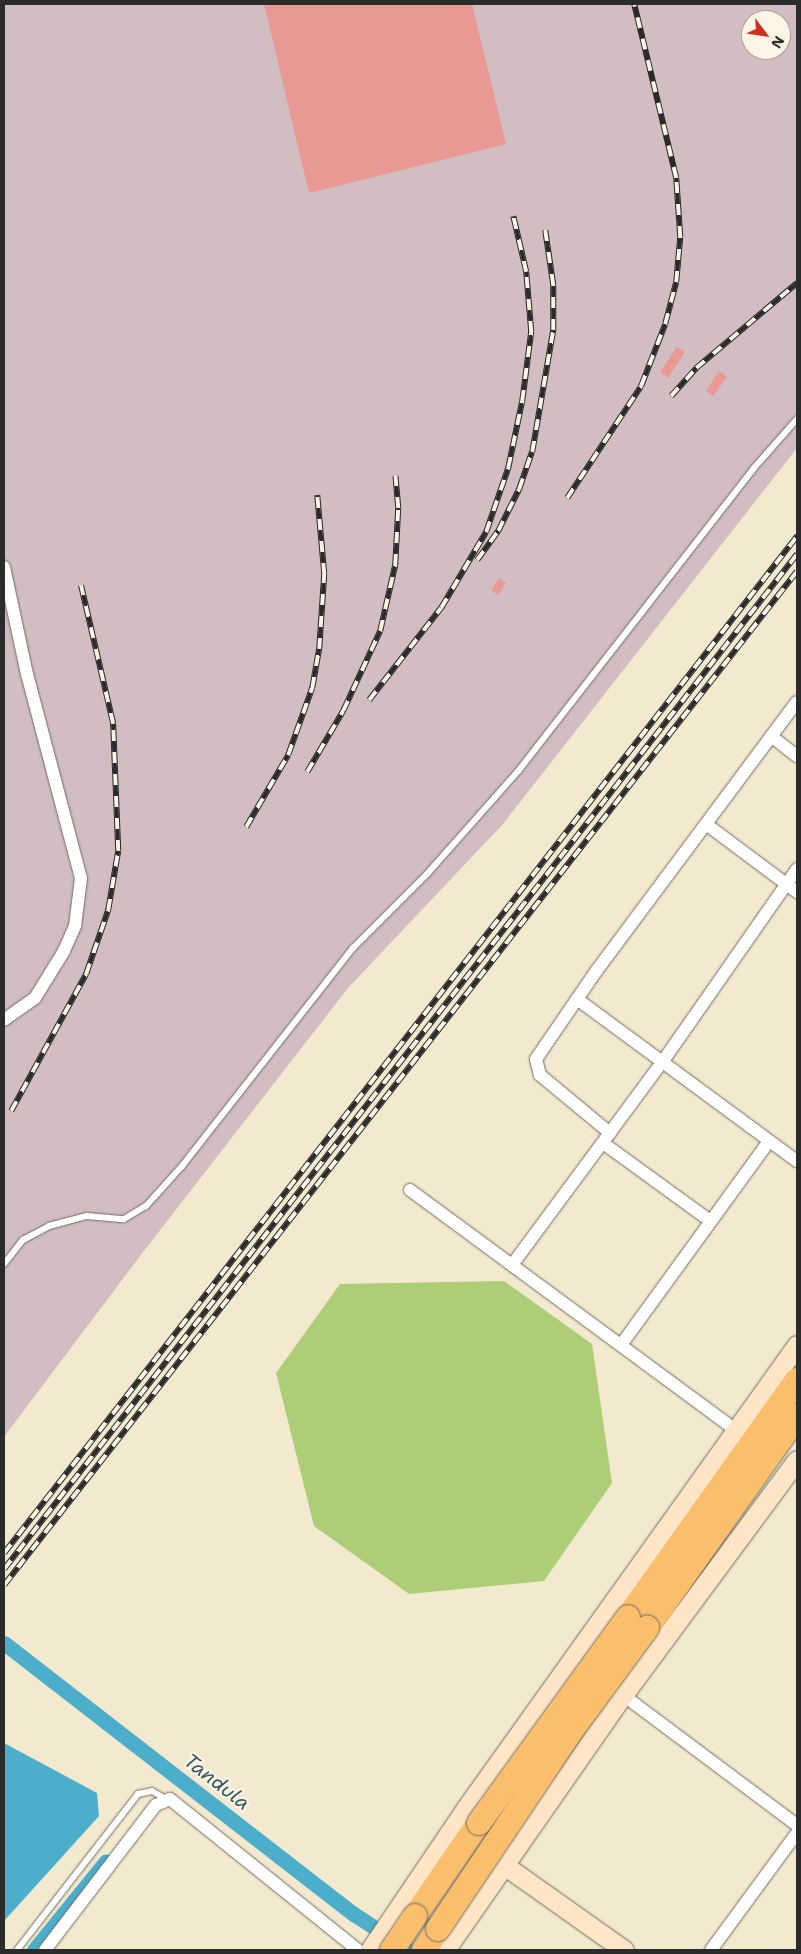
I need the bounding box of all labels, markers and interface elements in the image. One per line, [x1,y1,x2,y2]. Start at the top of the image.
north arrow [741,10,791,60]
text: N [767,33,789,52]
water label: Tandula [179,1749,255,1815]

